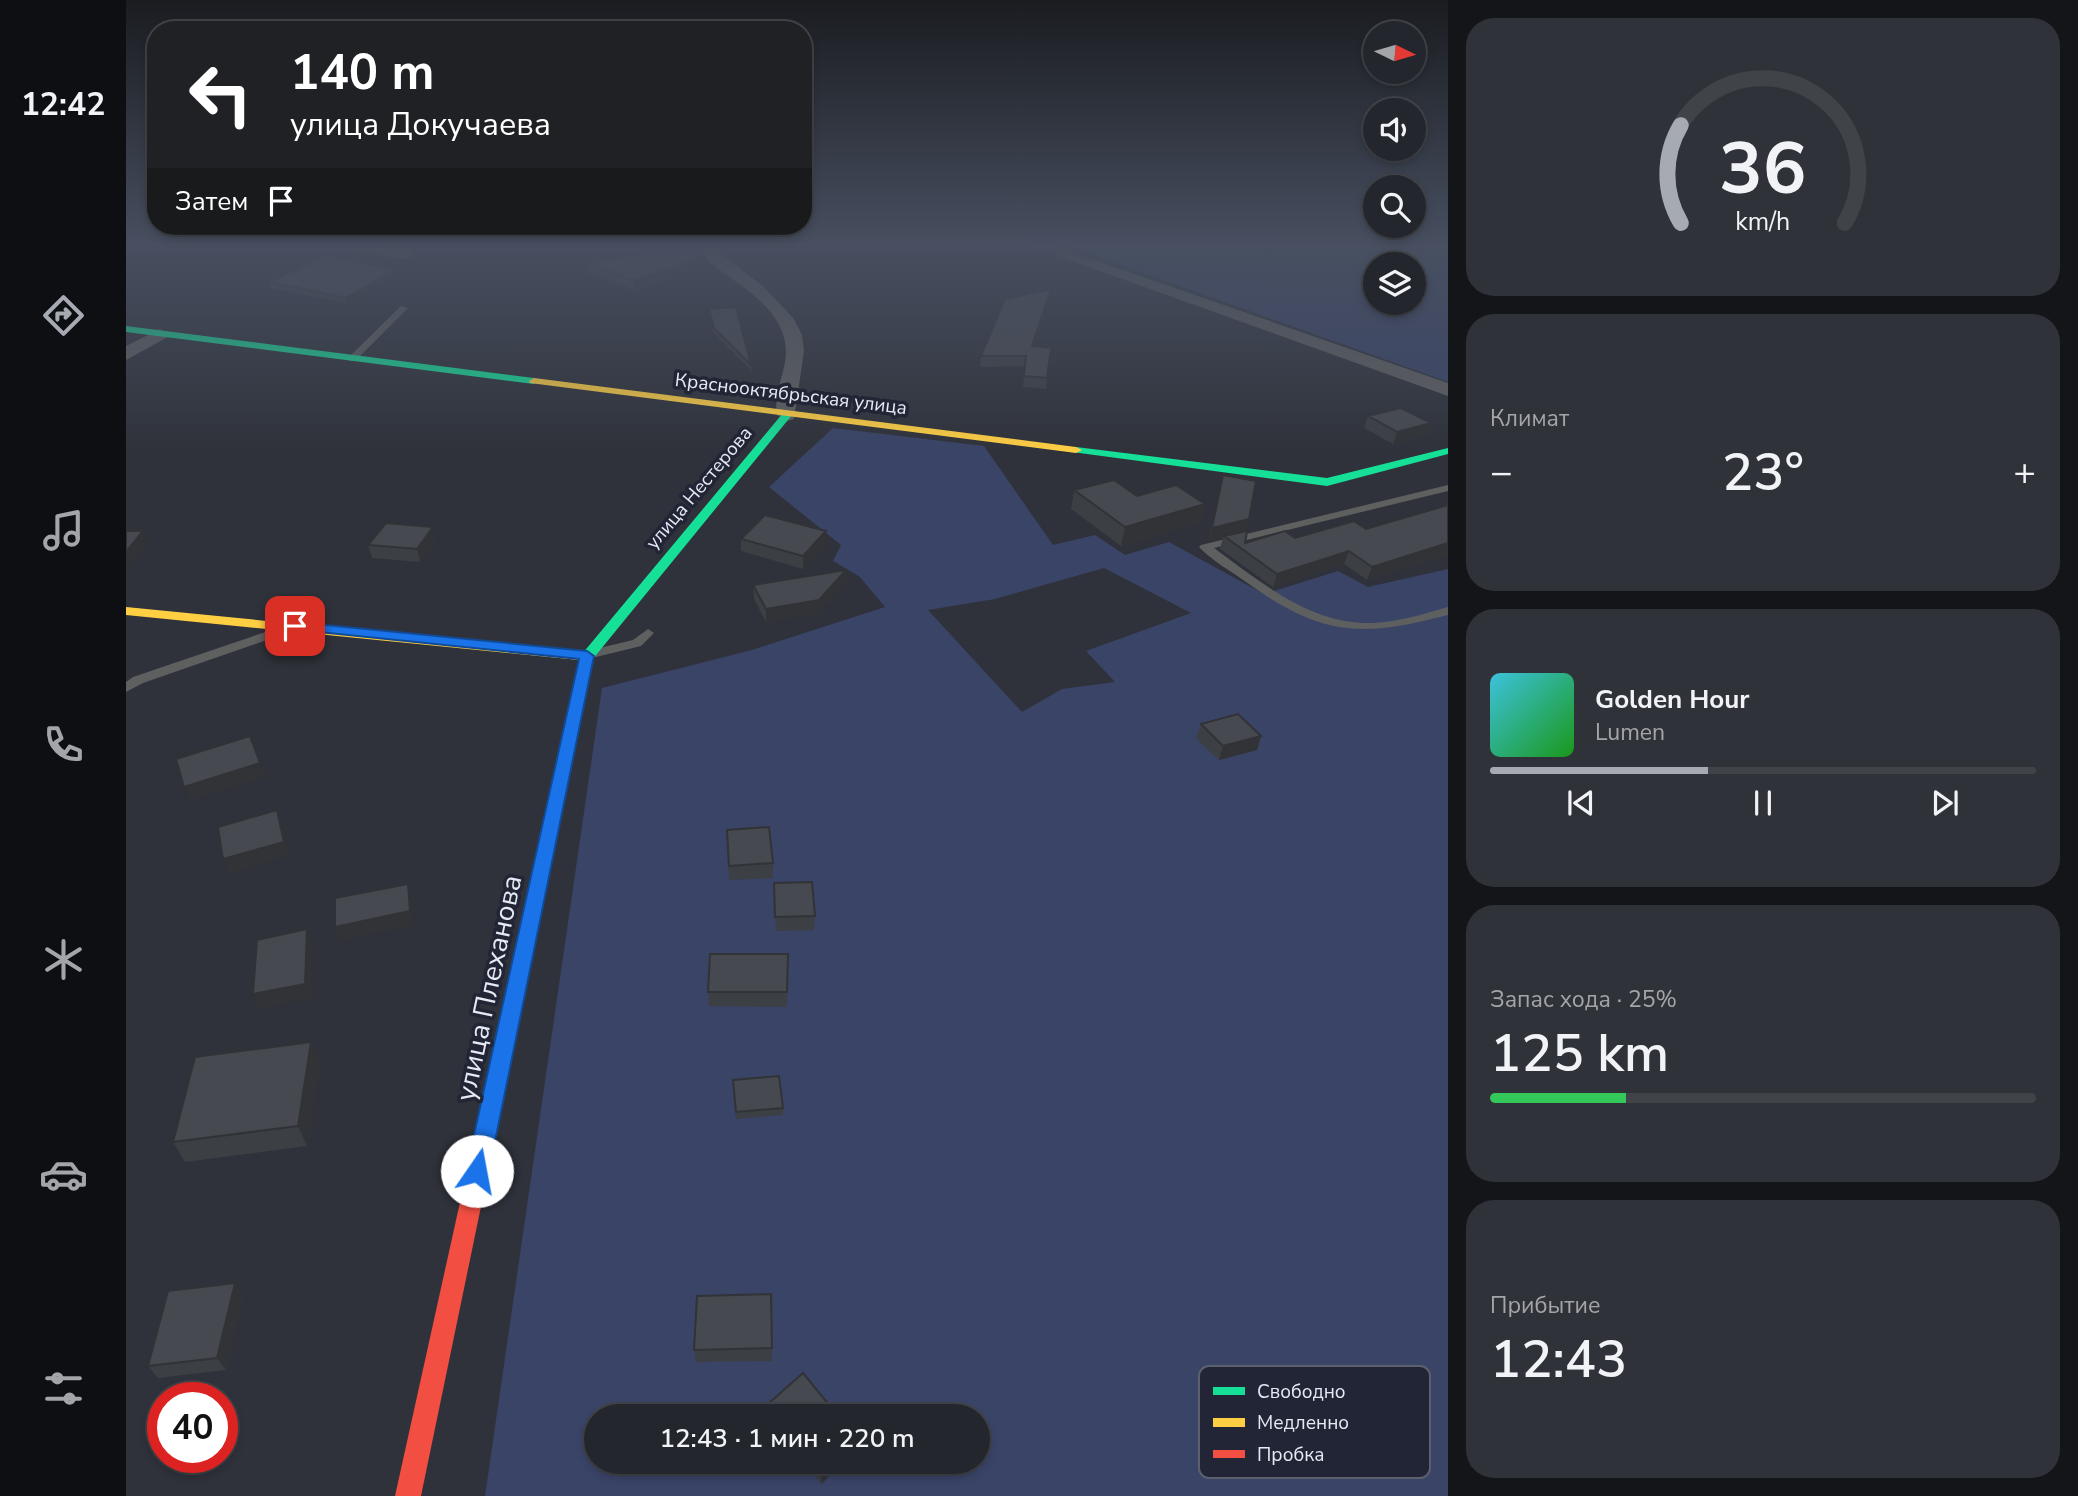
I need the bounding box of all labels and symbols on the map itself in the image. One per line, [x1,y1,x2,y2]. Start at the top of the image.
north arrow [1363,21,1426,84]
street label: Краснооктябрьская улица [673,367,909,421]
street label: улица Нестерова [640,421,758,555]
pin [265,596,325,656]
street label: улица Плеханова [446,872,532,1104]
position arrow [440,1134,514,1208]
legend [1199,1366,1430,1478]
text: Свободно [1257,1379,1346,1405]
speed limit sign: 40 [147,1382,238,1473]
text: Медленно [1257,1410,1349,1436]
text: Пробка [1257,1442,1324,1468]

